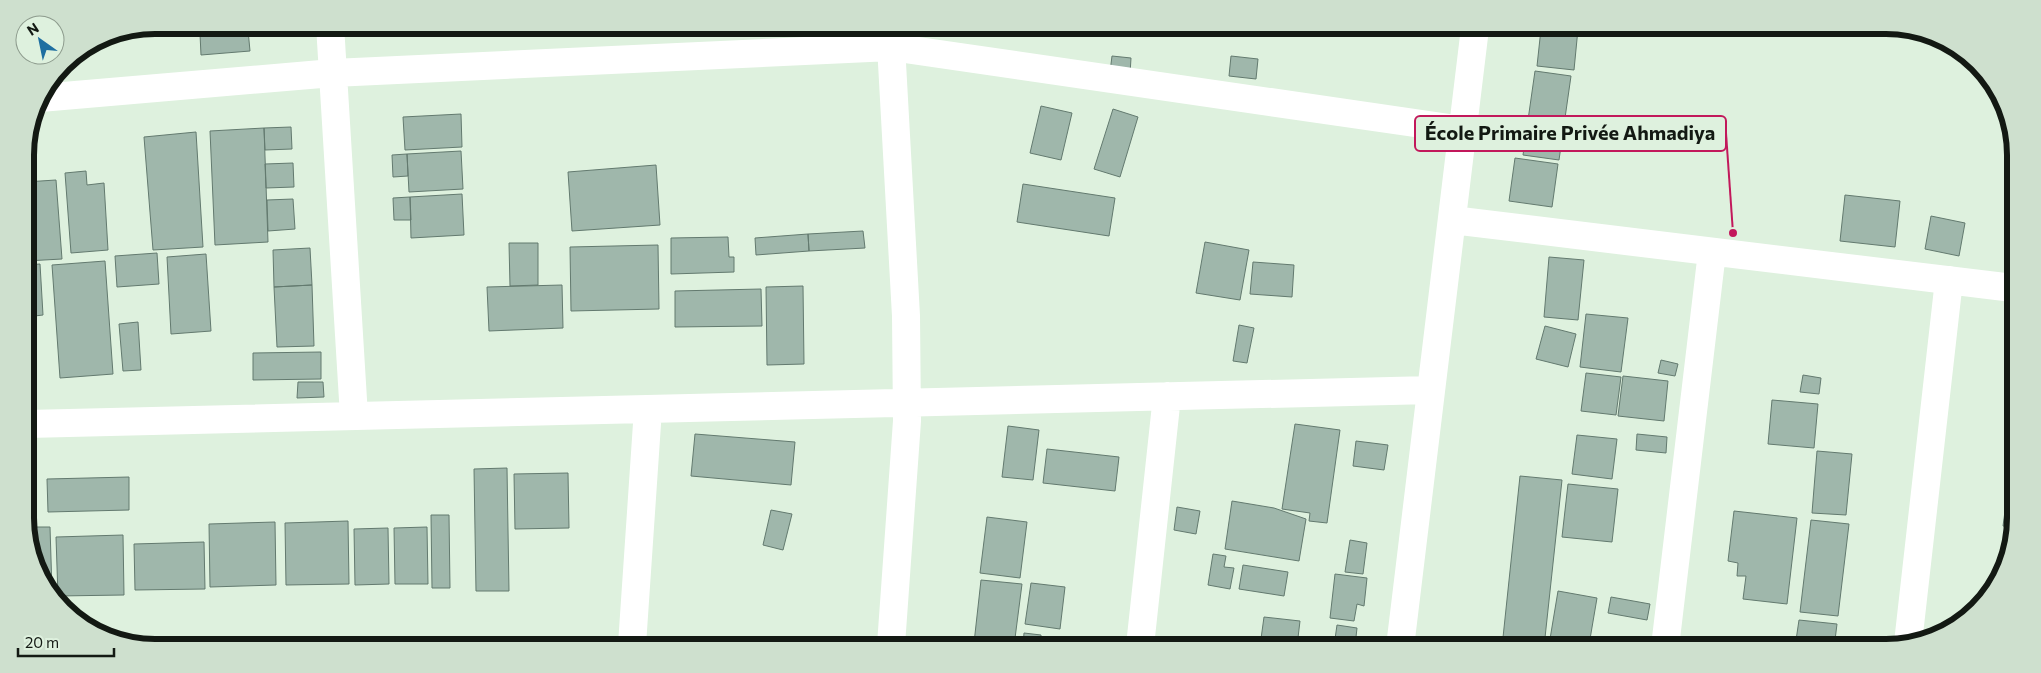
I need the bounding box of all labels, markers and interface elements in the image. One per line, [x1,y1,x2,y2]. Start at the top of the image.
north arrow [15,15,65,65]
text: N [24,19,42,39]
callout: École Primaire Privée Ahmadiya [1415,116,1726,151]
text: École Primaire Privée Ahmadiya [1425,120,1715,144]
scale bar [18,626,114,658]
text: 20 m [25,633,59,651]

